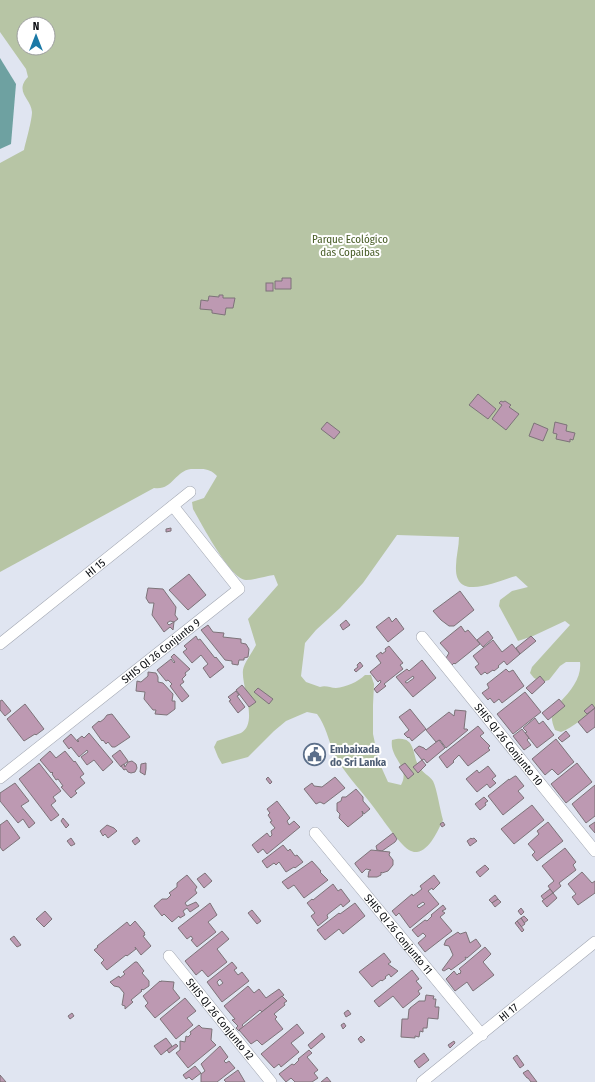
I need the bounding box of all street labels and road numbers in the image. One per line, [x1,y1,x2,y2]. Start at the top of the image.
street label: HI 15 [83,556,108,580]
street label: SHIS QI 26 Conjunto 9 [119,616,203,686]
street label: SHIS QI 26 Conjunto 10 [472,701,546,788]
street label: SHIS QI 26 Conjunto 11 [362,891,435,977]
street label: SHIS QI 26 Conjunto 12 [183,976,257,1062]
street label: HI 17 [496,1000,521,1024]

